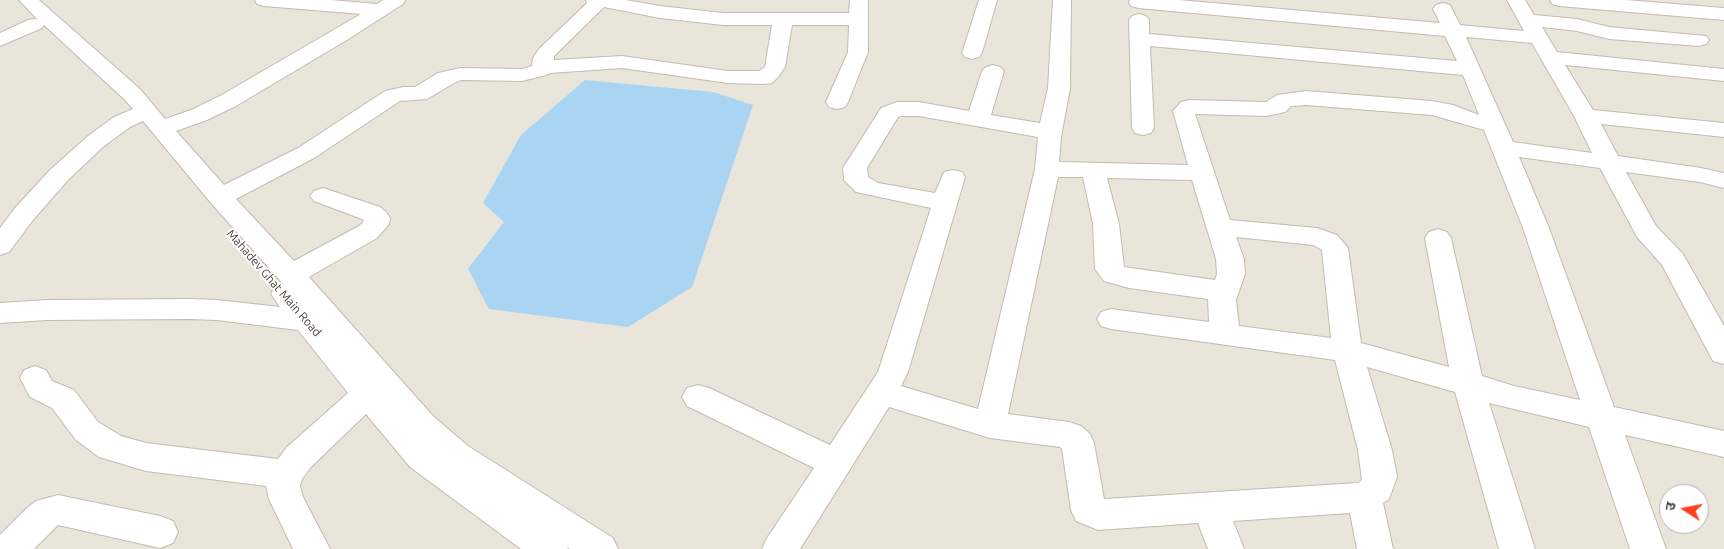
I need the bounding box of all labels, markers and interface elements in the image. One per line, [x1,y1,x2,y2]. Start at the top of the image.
street label: Mahadev Ghat Main Road [224,227,324,339]
north arrow [1659,484,1709,534]
text: उ [1662,501,1679,512]

